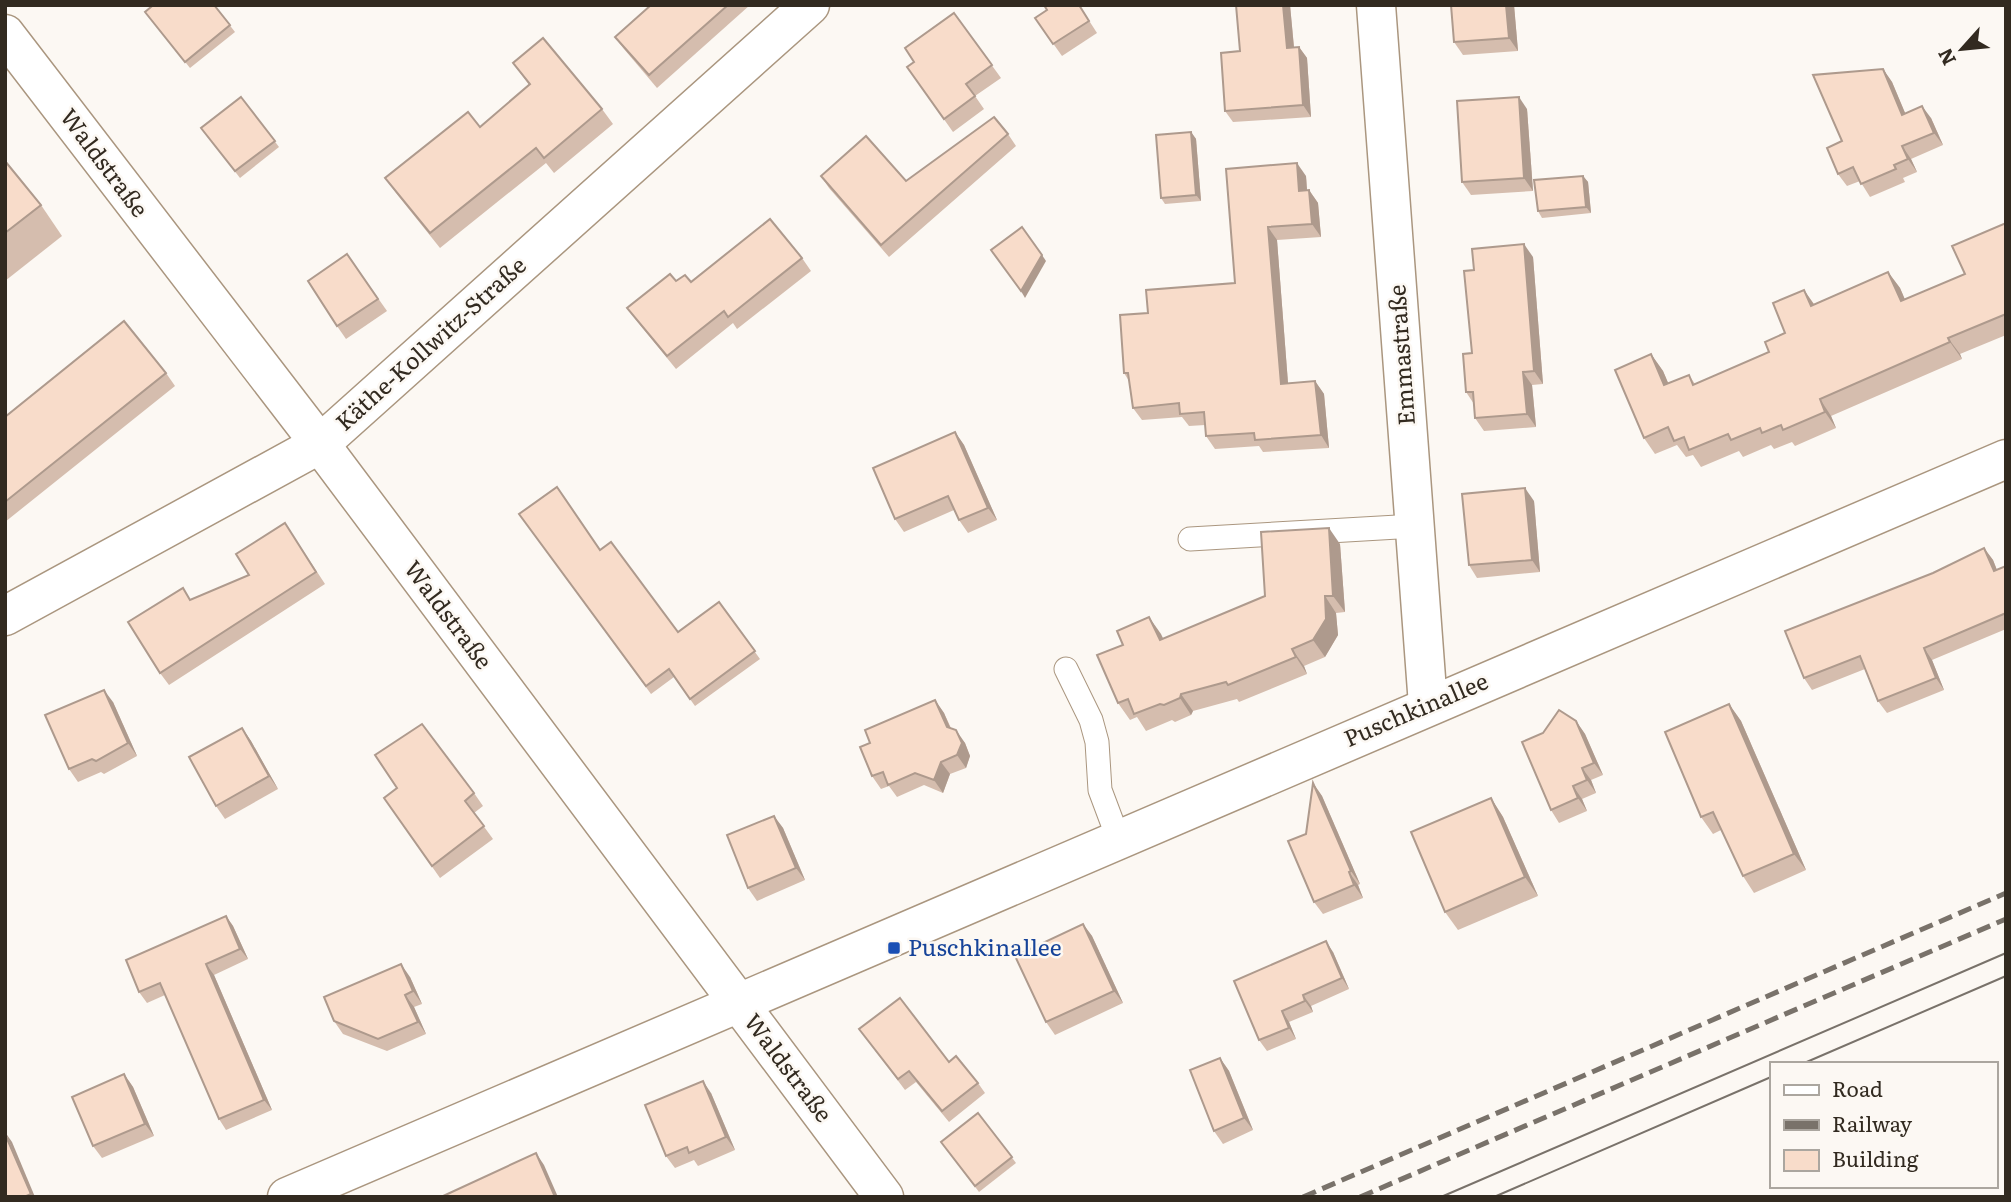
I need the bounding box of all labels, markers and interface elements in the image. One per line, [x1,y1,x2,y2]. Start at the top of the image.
north arrow [1927,14,1997,84]
text: N [1930,44,1962,71]
street label: Waldstraße [53,100,158,223]
street label: Käthe-Kollwitz-Straße [327,248,533,437]
street label: Emmastraße [1378,284,1422,427]
street label: Waldstraße [397,552,502,675]
street label: Puschkinallee [1338,662,1493,754]
place label: Puschkinallee [908,929,1062,963]
marker: Puschkinallee [886,940,902,956]
street label: Waldstraße [737,1005,842,1128]
legend [1770,1062,1997,1188]
text: Road [1832,1072,1883,1103]
text: Railway [1832,1107,1913,1138]
text: Building [1832,1142,1919,1173]

